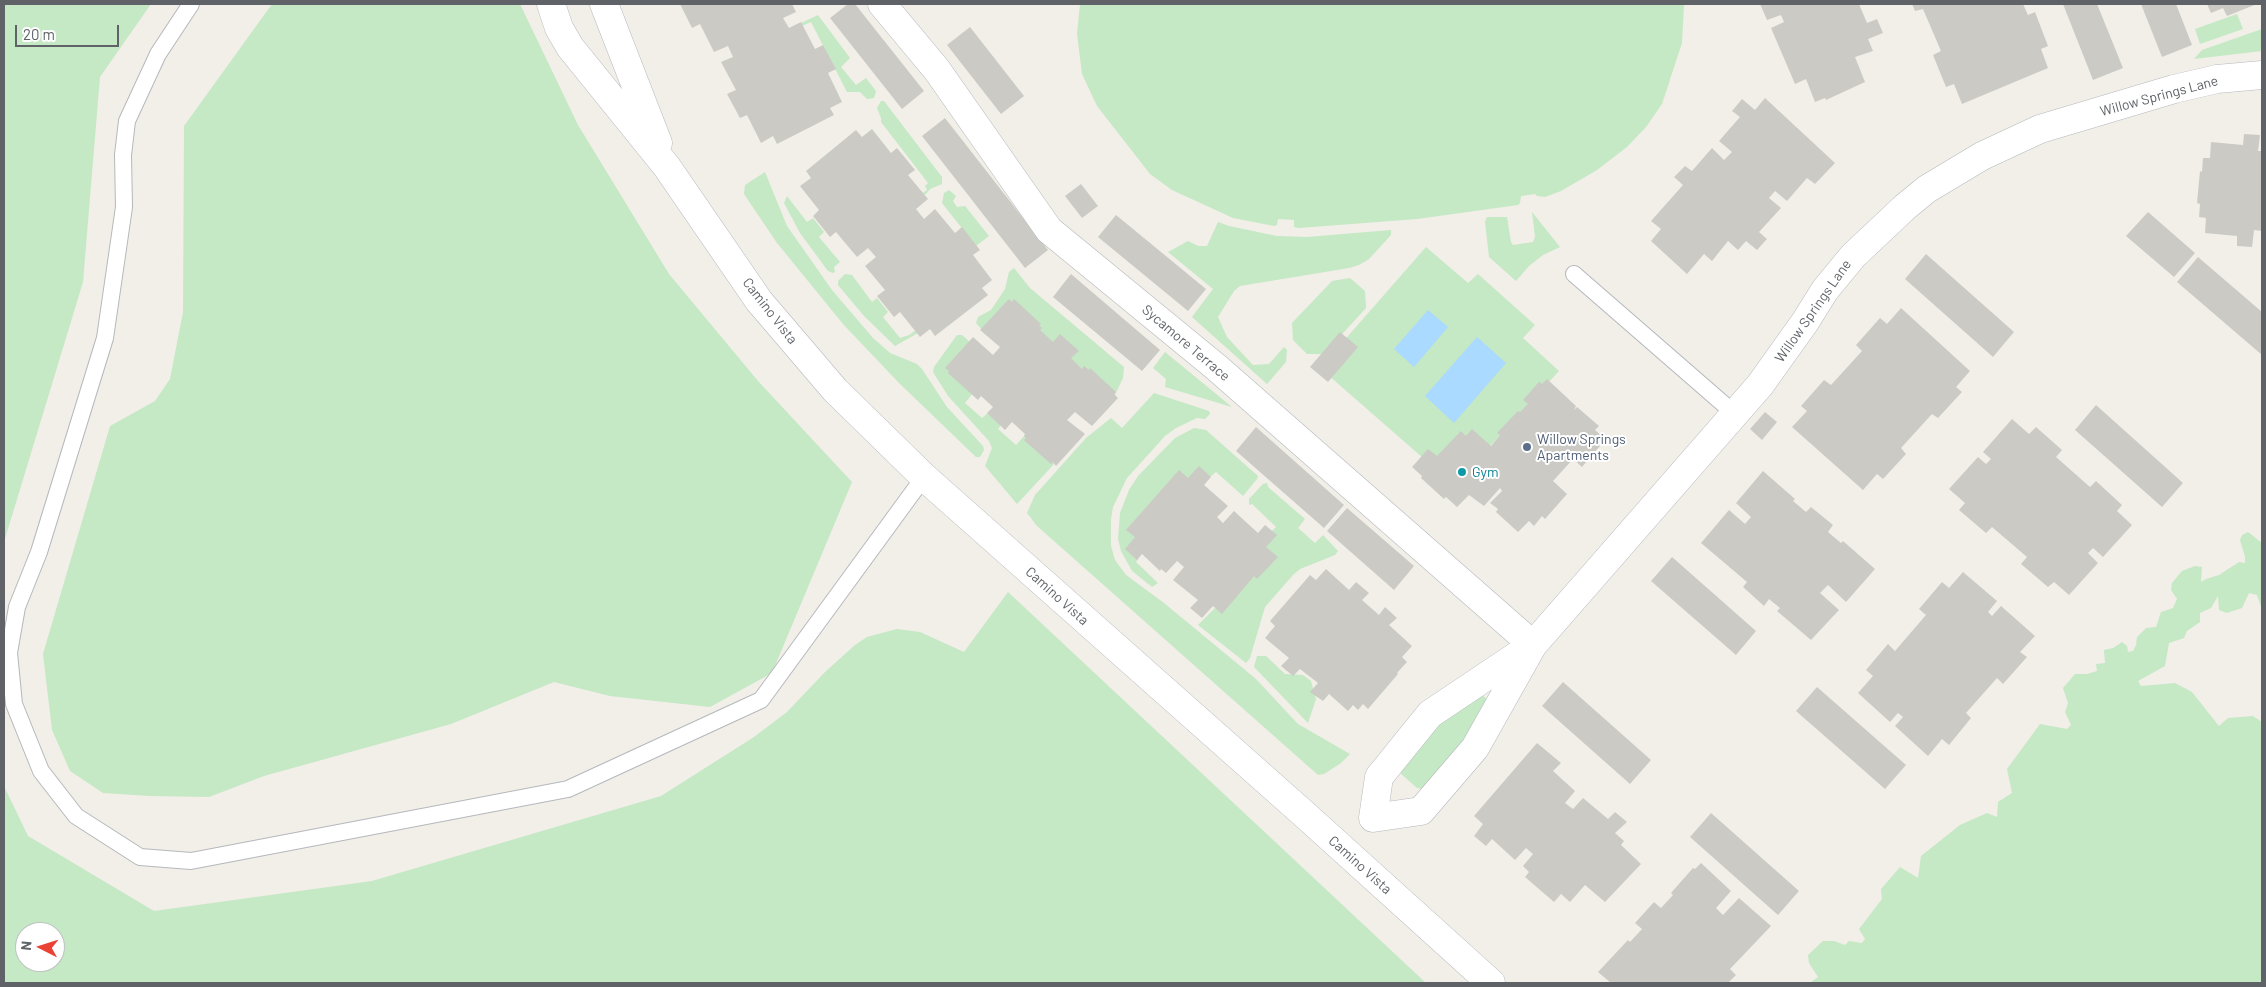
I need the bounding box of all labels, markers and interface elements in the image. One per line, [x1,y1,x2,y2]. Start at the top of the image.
scale bar [18,15,121,47]
text: 20 m [23,25,55,43]
street label: Willow Springs Lane [2098,72,2220,120]
street label: Willow Springs Lane [1771,256,1855,366]
street label: Camino Vista [739,275,801,347]
street label: Sycamore Terrace [1139,301,1233,385]
place label: Willow Springs Apartments [1537,431,1626,464]
marker: Willow Springs Apartments [1521,441,1533,453]
place label: Gym [1472,464,1499,480]
marker: Gym [1456,466,1468,478]
street label: Camino Vista [1022,563,1092,629]
street label: Camino Vista [1325,832,1395,898]
north arrow [15,922,65,972]
text: N [17,940,34,951]

